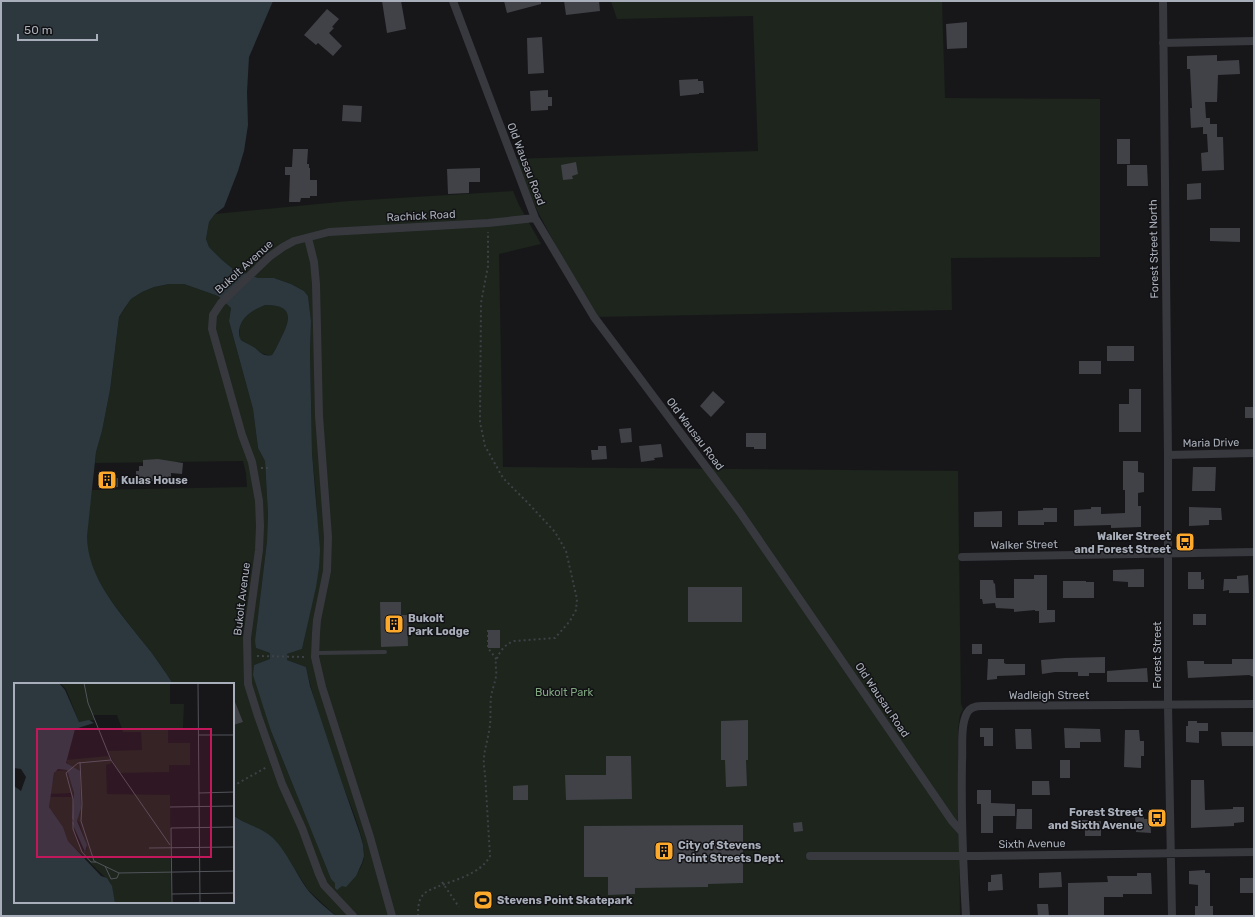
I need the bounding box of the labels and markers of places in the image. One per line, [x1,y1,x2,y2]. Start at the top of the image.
building icon: Kulas House [96,469,118,491]
place label: Kulas House [121,474,188,487]
place label: Walker Street and Forest Street [1074,530,1171,556]
bus stop icon: Walker Street and Forest Street [1174,531,1196,553]
place label: Bukolt Park Lodge [408,612,470,638]
building icon: Bukolt Park Lodge [383,613,405,635]
place label: Forest Street and Sixth Avenue [1048,806,1143,832]
bus stop icon: Forest Street and Sixth Avenue [1146,807,1168,829]
place label: City of Stevens Point Streets Dept. [678,839,783,865]
building icon: City of Stevens Point Streets Dept. [653,840,675,862]
sports icon: Stevens Point Skatepark [472,889,494,911]
place label: Stevens Point Skatepark [497,894,633,907]

